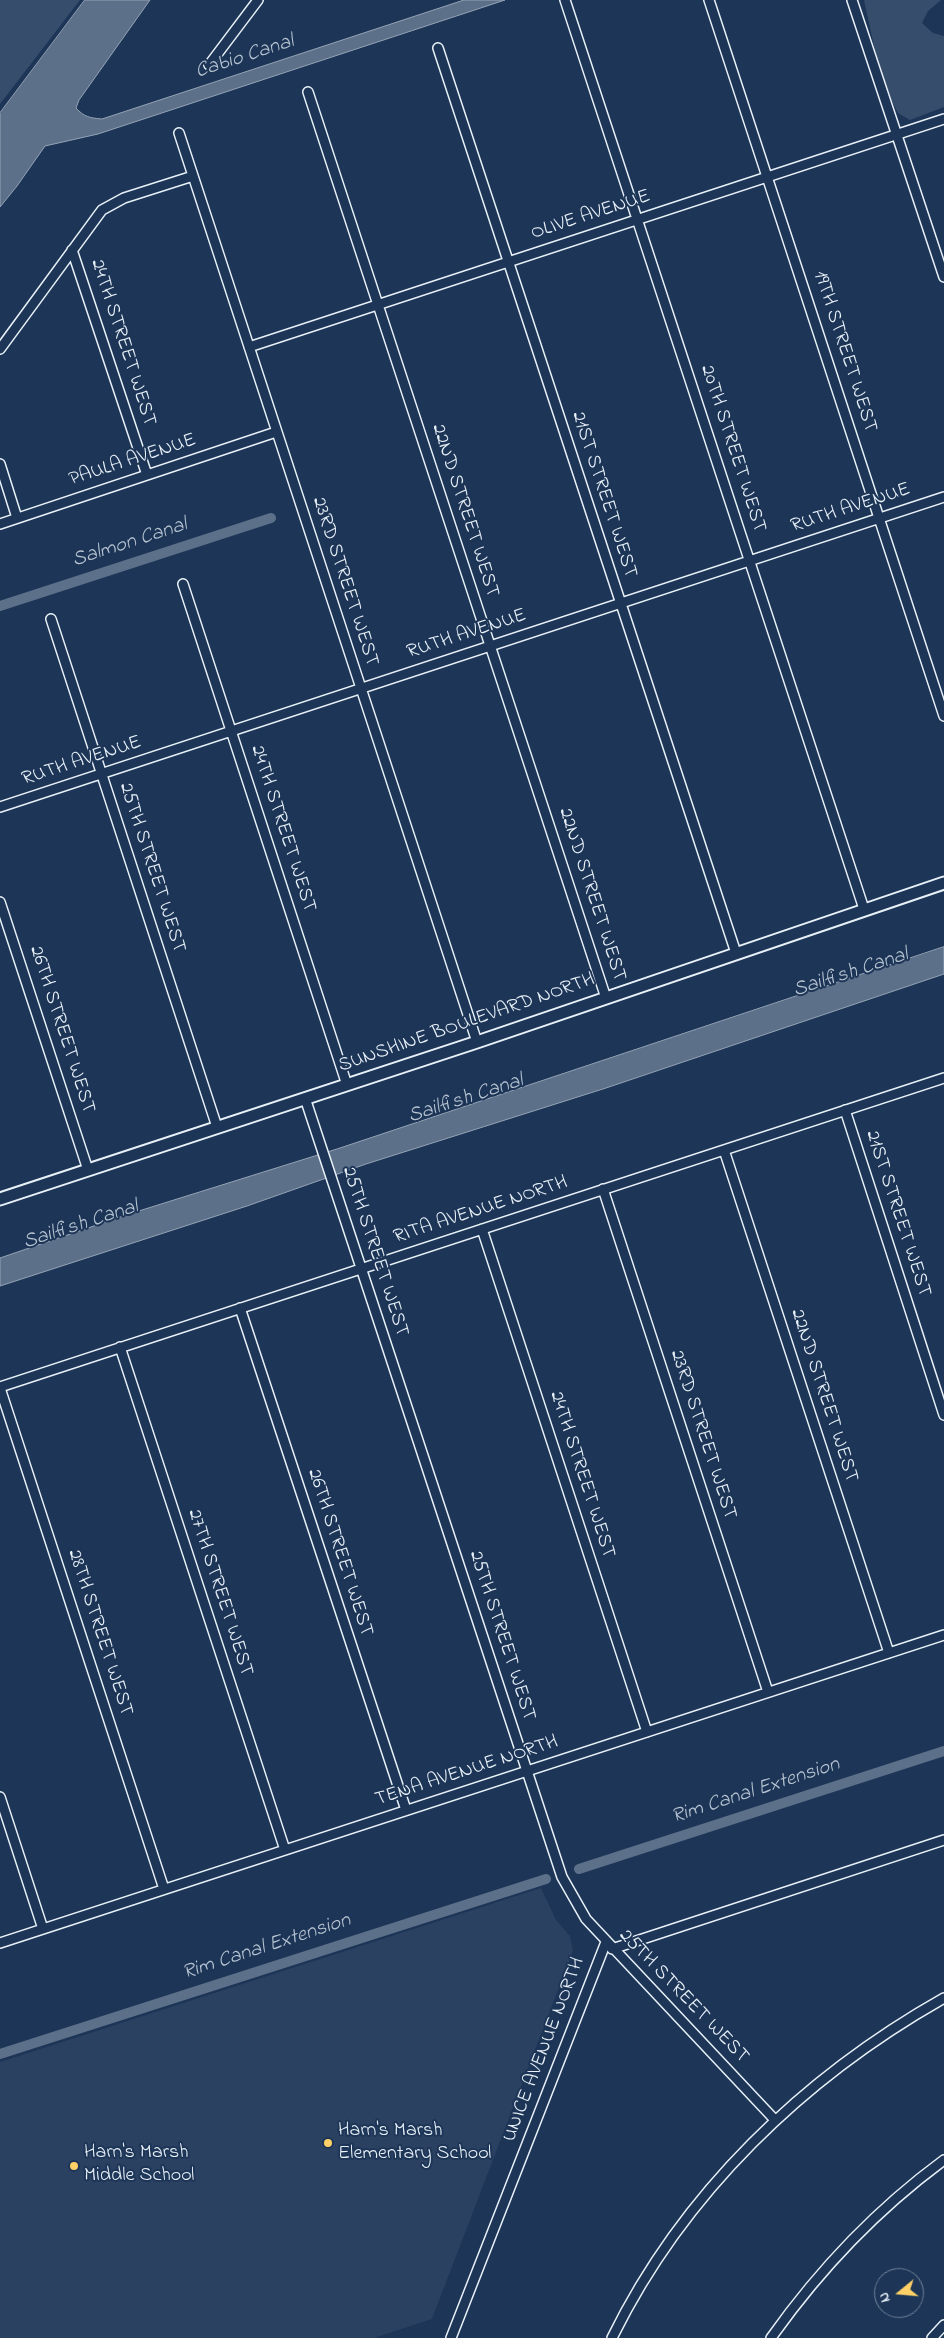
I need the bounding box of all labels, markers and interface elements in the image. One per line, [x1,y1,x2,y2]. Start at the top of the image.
water label: Cabio Canal [193,30,297,86]
street label: OLIVE AVENUE [528,185,654,247]
street label: 24TH STREET WEST [84,256,160,430]
street label: 19TH STREET WEST [807,268,881,436]
street label: 20TH STREET WEST [694,362,770,536]
street label: 21ST STREET WEST [565,409,641,581]
street label: 22ND STREET WEST [425,421,503,601]
street label: PAULA AVENUE [66,429,200,493]
street label: RUTH AVENUE [788,478,914,540]
street label: 23RD STREET WEST [305,494,383,670]
water label: Salmon Canal [69,514,191,574]
street label: RUTH AVENUE [404,604,530,666]
street label: RUTH AVENUE [19,731,145,793]
street label: 24TH STREET WEST [244,742,320,916]
street label: 25TH STREET WEST [112,780,190,956]
street label: 22ND STREET WEST [552,805,630,985]
street label: 26TH STREET WEST [23,943,99,1117]
water label: Sailfish Canal [790,944,912,1004]
street label: SUNSHINE BOULEVARD NORTH [336,969,598,1079]
water label: Sailfish Canal [405,1070,527,1130]
street label: 21ST STREET WEST [859,1128,935,1300]
street label: 25TH STREET WEST [335,1164,413,1340]
street label: RITA AVENUE NORTH [391,1172,571,1250]
water label: Sailfish Canal [20,1196,142,1256]
street label: 22ND STREET WEST [784,1306,862,1486]
street label: 23RD STREET WEST [663,1347,741,1523]
street label: 24TH STREET WEST [543,1388,619,1562]
street label: 26TH STREET WEST [301,1466,377,1640]
street label: 27TH STREET WEST [181,1506,257,1680]
street label: 28TH STREET WEST [61,1547,137,1719]
street label: 25TH STREET WEST [462,1548,540,1724]
street label: TENA AVENUE NORTH [372,1731,562,1813]
water label: Rim Canal Extension [669,1753,843,1831]
water label: Rim Canal Extension [180,1909,354,1987]
street label: 25TH STREET WEST [613,1925,753,2069]
street label: UNICE AVENUE NORTH [499,1954,591,2146]
place label: Harn's Marsh Elementary School [338,2120,491,2167]
marker: Harn's Marsh Elementary School [322,2137,334,2149]
place label: Harn's Marsh Middle School [84,2142,194,2189]
marker: Harn's Marsh Middle School [68,2160,80,2172]
north arrow [874,2268,924,2318]
text: N [874,2290,897,2305]

